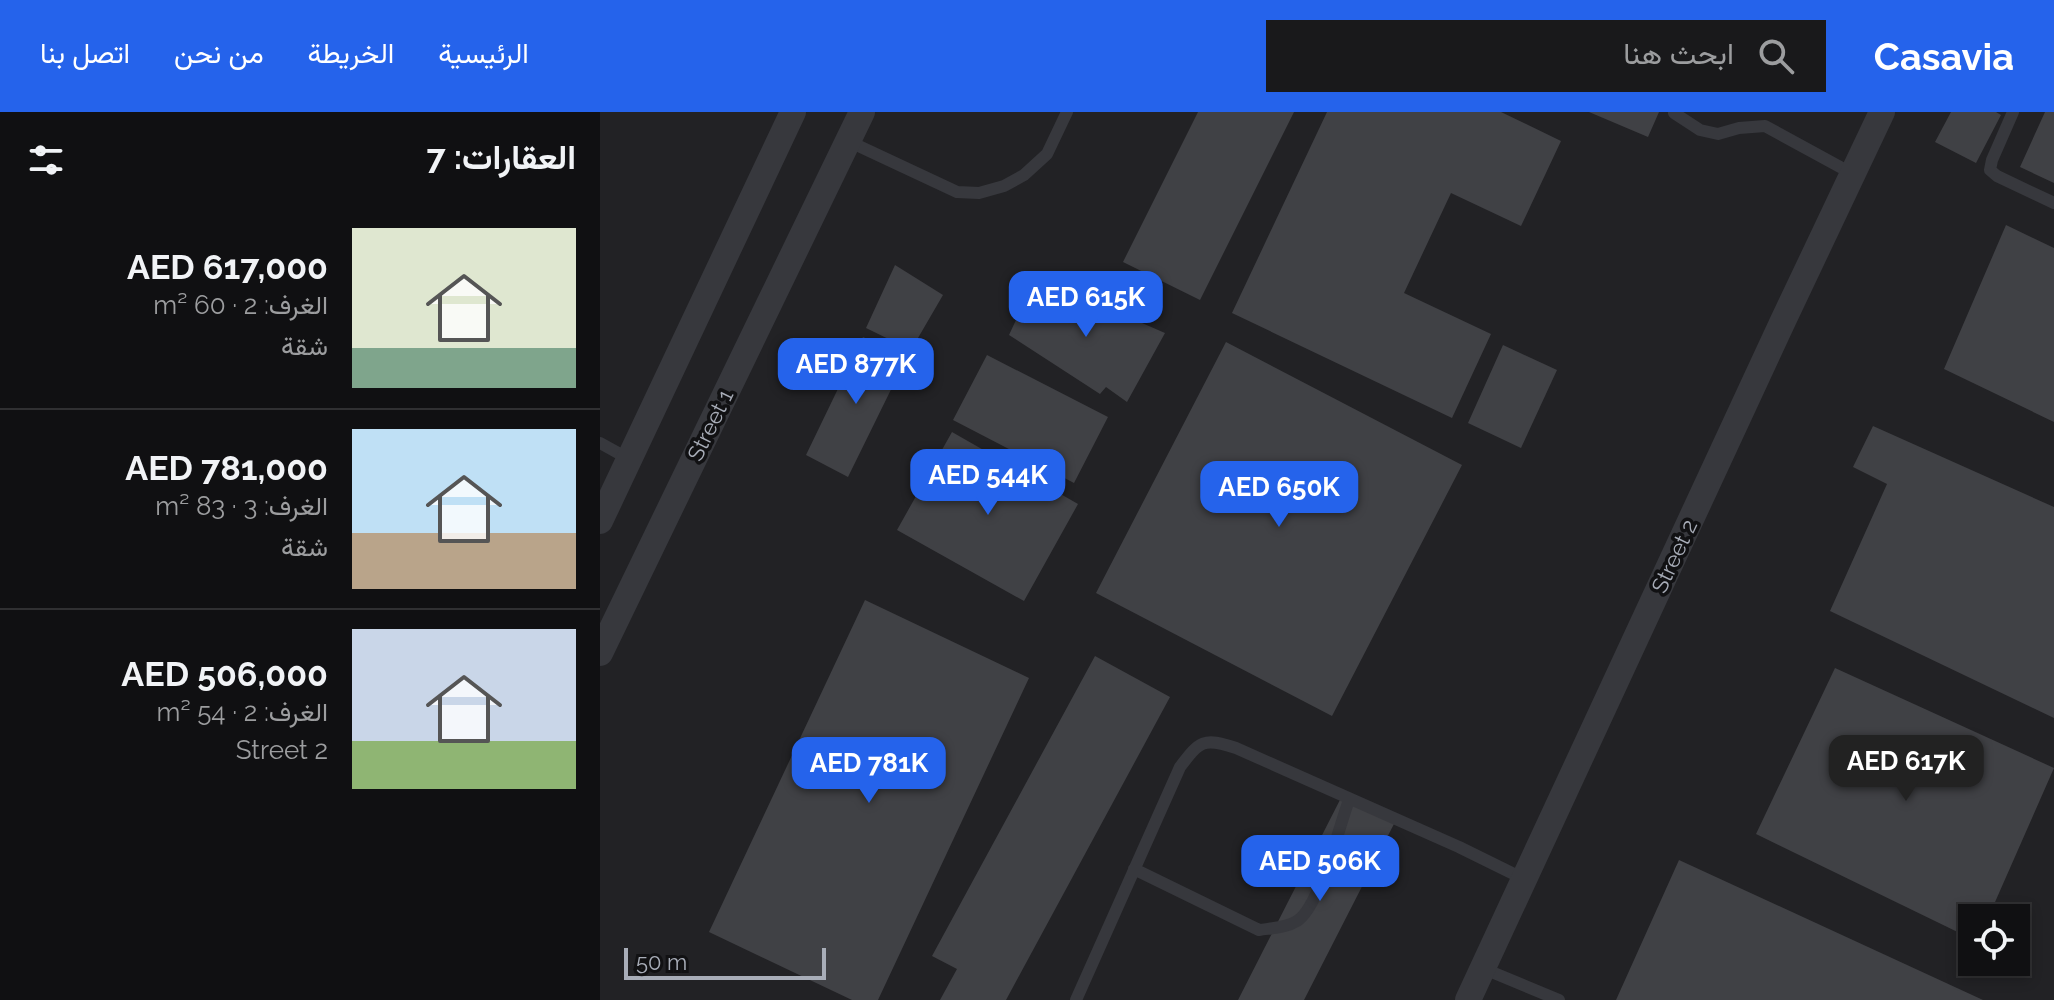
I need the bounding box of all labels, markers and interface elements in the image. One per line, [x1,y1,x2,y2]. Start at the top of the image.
search box [1266,20,1826,92]
icon: search [1754,34,1798,78]
text: Casavia [1874,34,2014,79]
text: ابحث هنا [1623,36,1734,71]
text: اتصل بنا [40,37,130,70]
text: من نحن [174,37,264,70]
text: الخريطة [308,37,394,70]
text: الرئيسية [438,37,529,70]
text: العقارات: 7 [426,137,576,177]
icon: filters [24,138,68,182]
text: AED 617,000 [127,247,328,287]
icon: home [416,260,512,356]
pin: AED 615K [1003,271,1169,339]
text: AED 615K [1027,282,1145,312]
text: الغرف: 2 · 60 m² [153,290,328,320]
text: شقة [281,331,328,361]
pin: AED 877K [773,338,939,406]
text: AED 877K [796,349,916,379]
street label: Street 1 [682,385,738,465]
text: AED 781,000 [125,448,328,488]
pin: AED 544K [905,449,1071,517]
text: AED 544K [928,460,1048,490]
icon: home [416,461,512,557]
pin: AED 650K [1196,461,1362,529]
text: AED 650K [1218,472,1340,502]
text: الغرف: 3 · 83 m² [155,491,328,521]
street label: Street 2 [1646,515,1702,597]
text: شقة [281,532,328,562]
text: AED 506,000 [121,654,328,694]
icon: home [416,661,512,757]
text: الغرف: 2 · 54 m² [157,697,328,727]
text: Street 2 [236,735,328,765]
pin: AED 617K [1823,735,1989,803]
pin: AED 781K [786,737,952,805]
text: AED 617K [1847,746,1965,776]
text: AED 781K [810,748,928,778]
pin: AED 506K [1237,835,1403,903]
text: AED 506K [1259,846,1381,876]
map controls [1958,904,2030,976]
button: locate [1958,904,2030,976]
scale bar [624,944,826,980]
text: 50 m [636,949,687,975]

